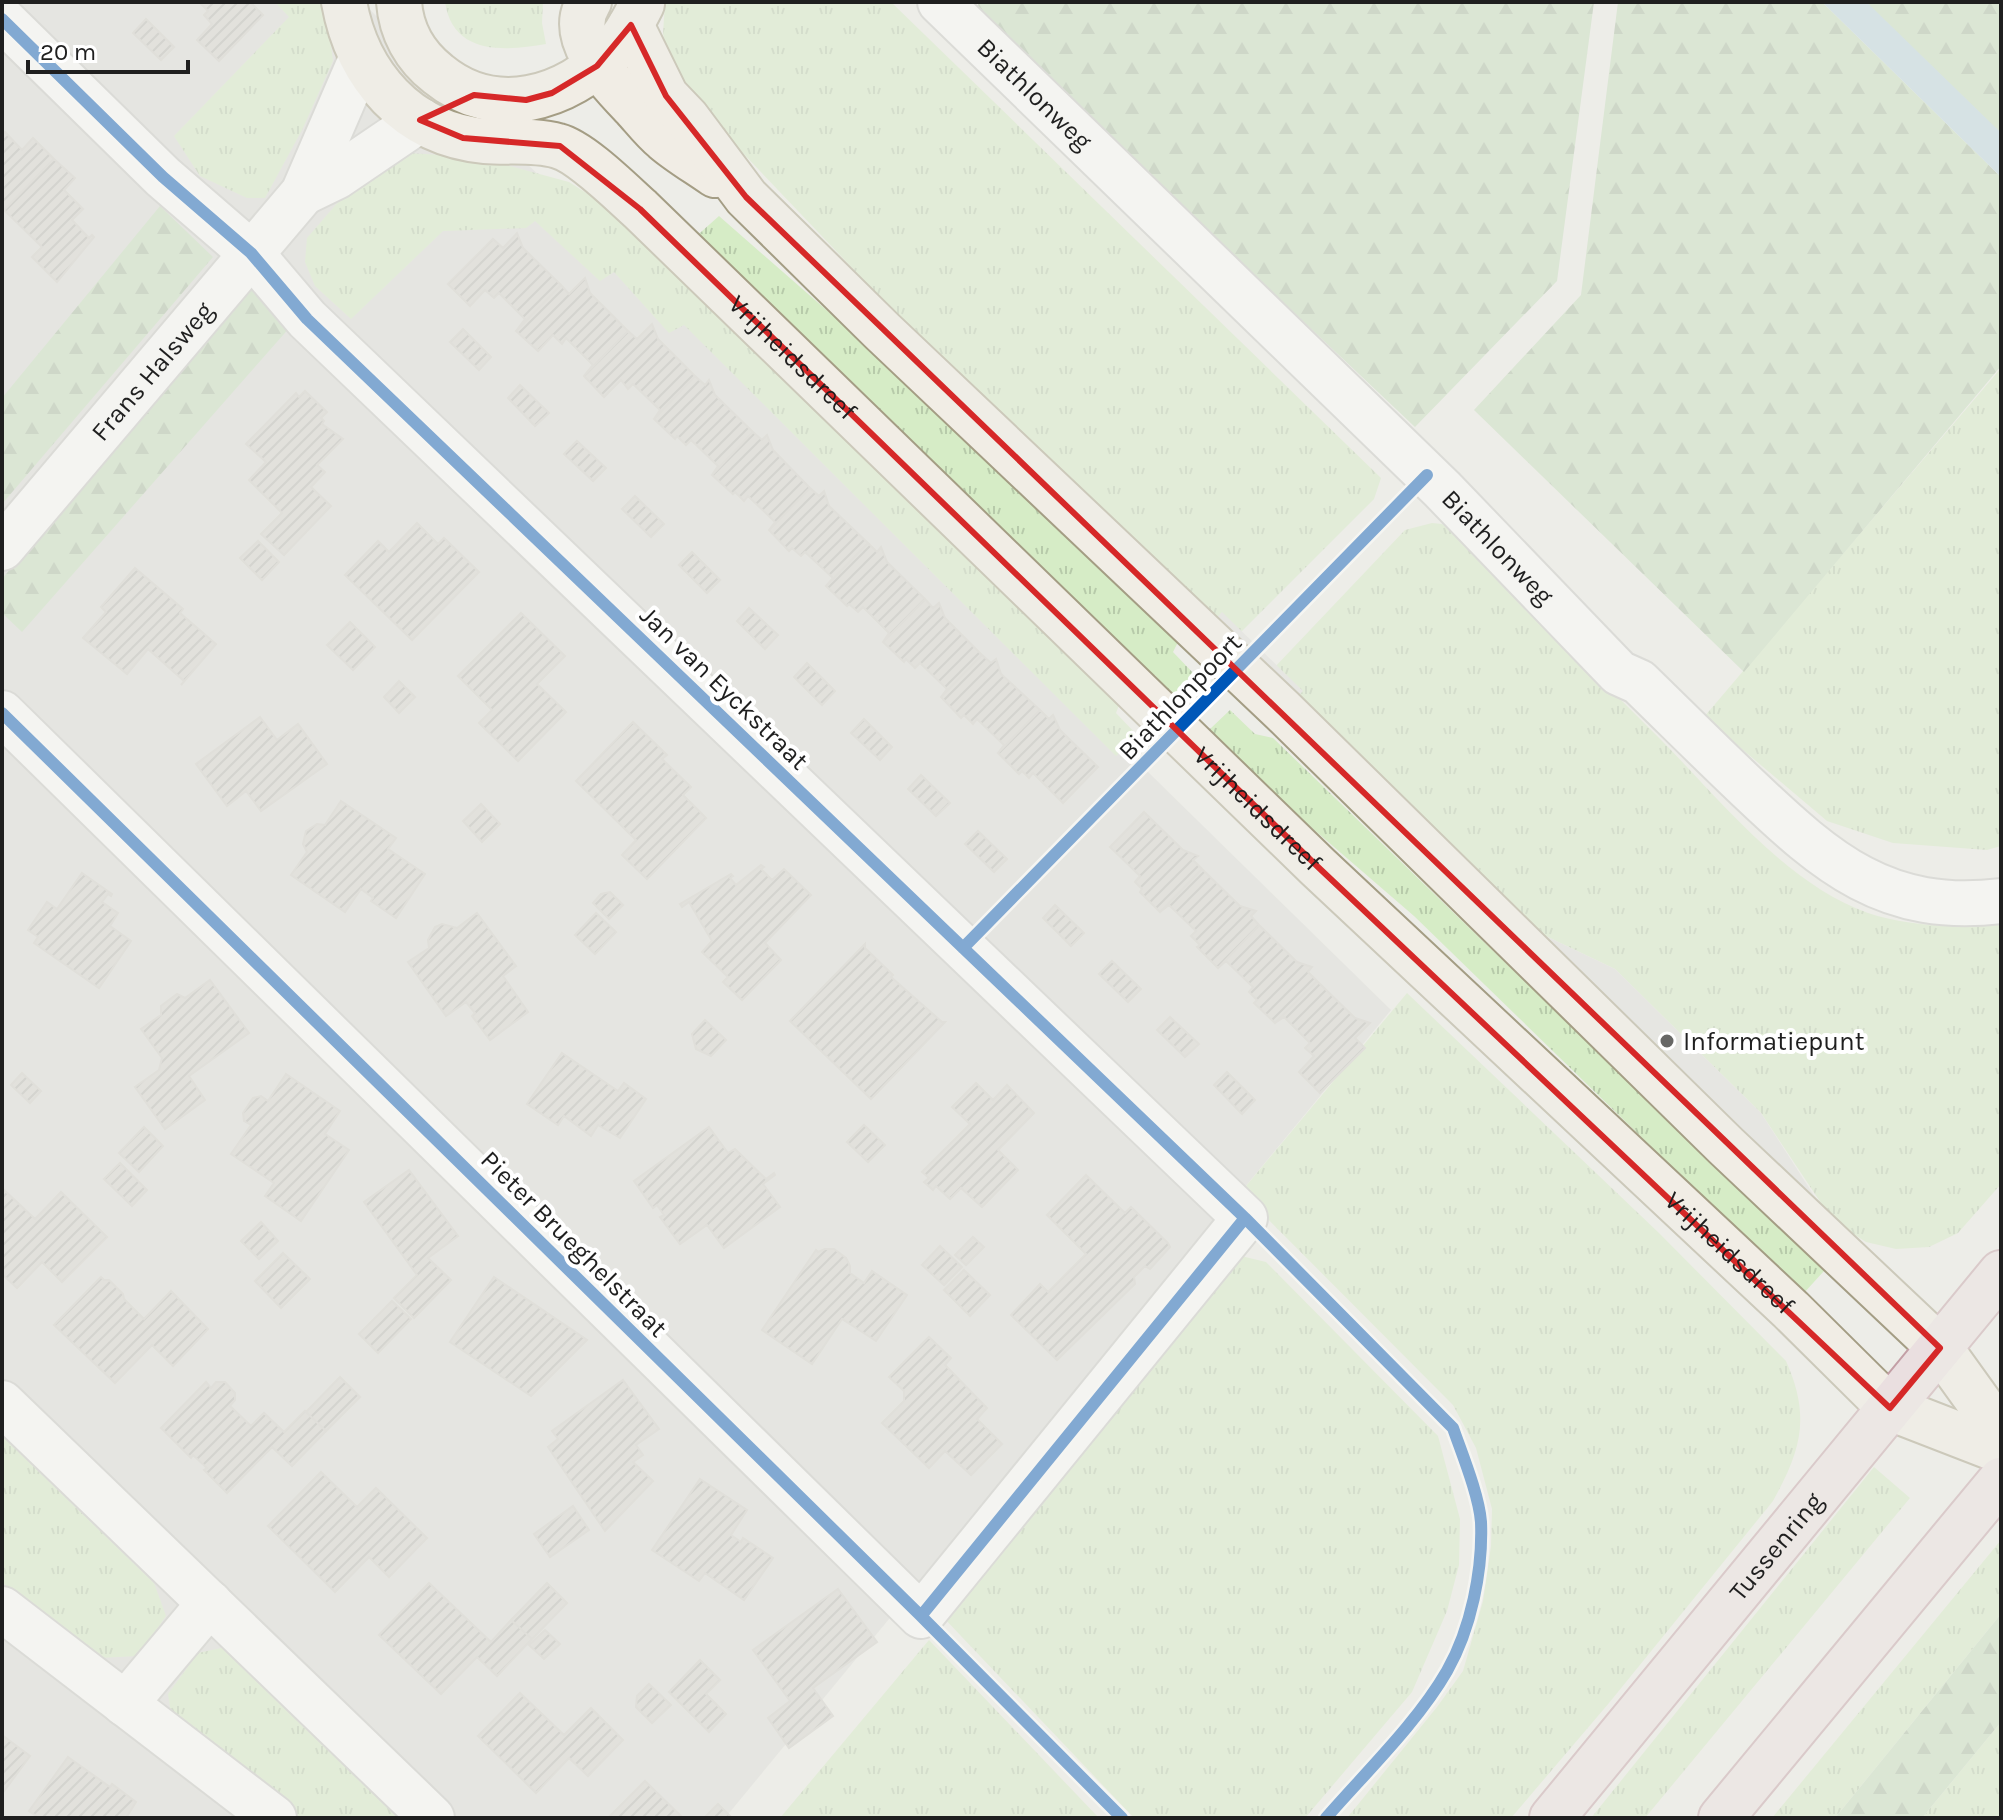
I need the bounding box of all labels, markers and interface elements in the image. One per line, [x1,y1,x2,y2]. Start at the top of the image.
scale bar [28,24,188,74]
street label: Biathlonweg [971,31,1099,157]
text: 20 m [40,38,96,66]
street label: Vrijheidsdreef [722,288,864,427]
street label: Frans Halsweg [84,295,220,447]
street label: Biathlonweg [1435,483,1561,611]
street label: Jan van Eyckstraat [633,600,815,776]
street label: Biathlonpoort [1112,627,1248,767]
street label: Vrijheidsdreef [1188,740,1329,878]
place label: Informatiepunt [1683,1026,1865,1057]
marker: Informatiepunt [1658,1032,1676,1050]
street label: Pieter Brueghelstraat [474,1144,674,1344]
street label: Vrijheidsdreef [1659,1185,1802,1321]
street label: Tussenring [1722,1486,1830,1607]

